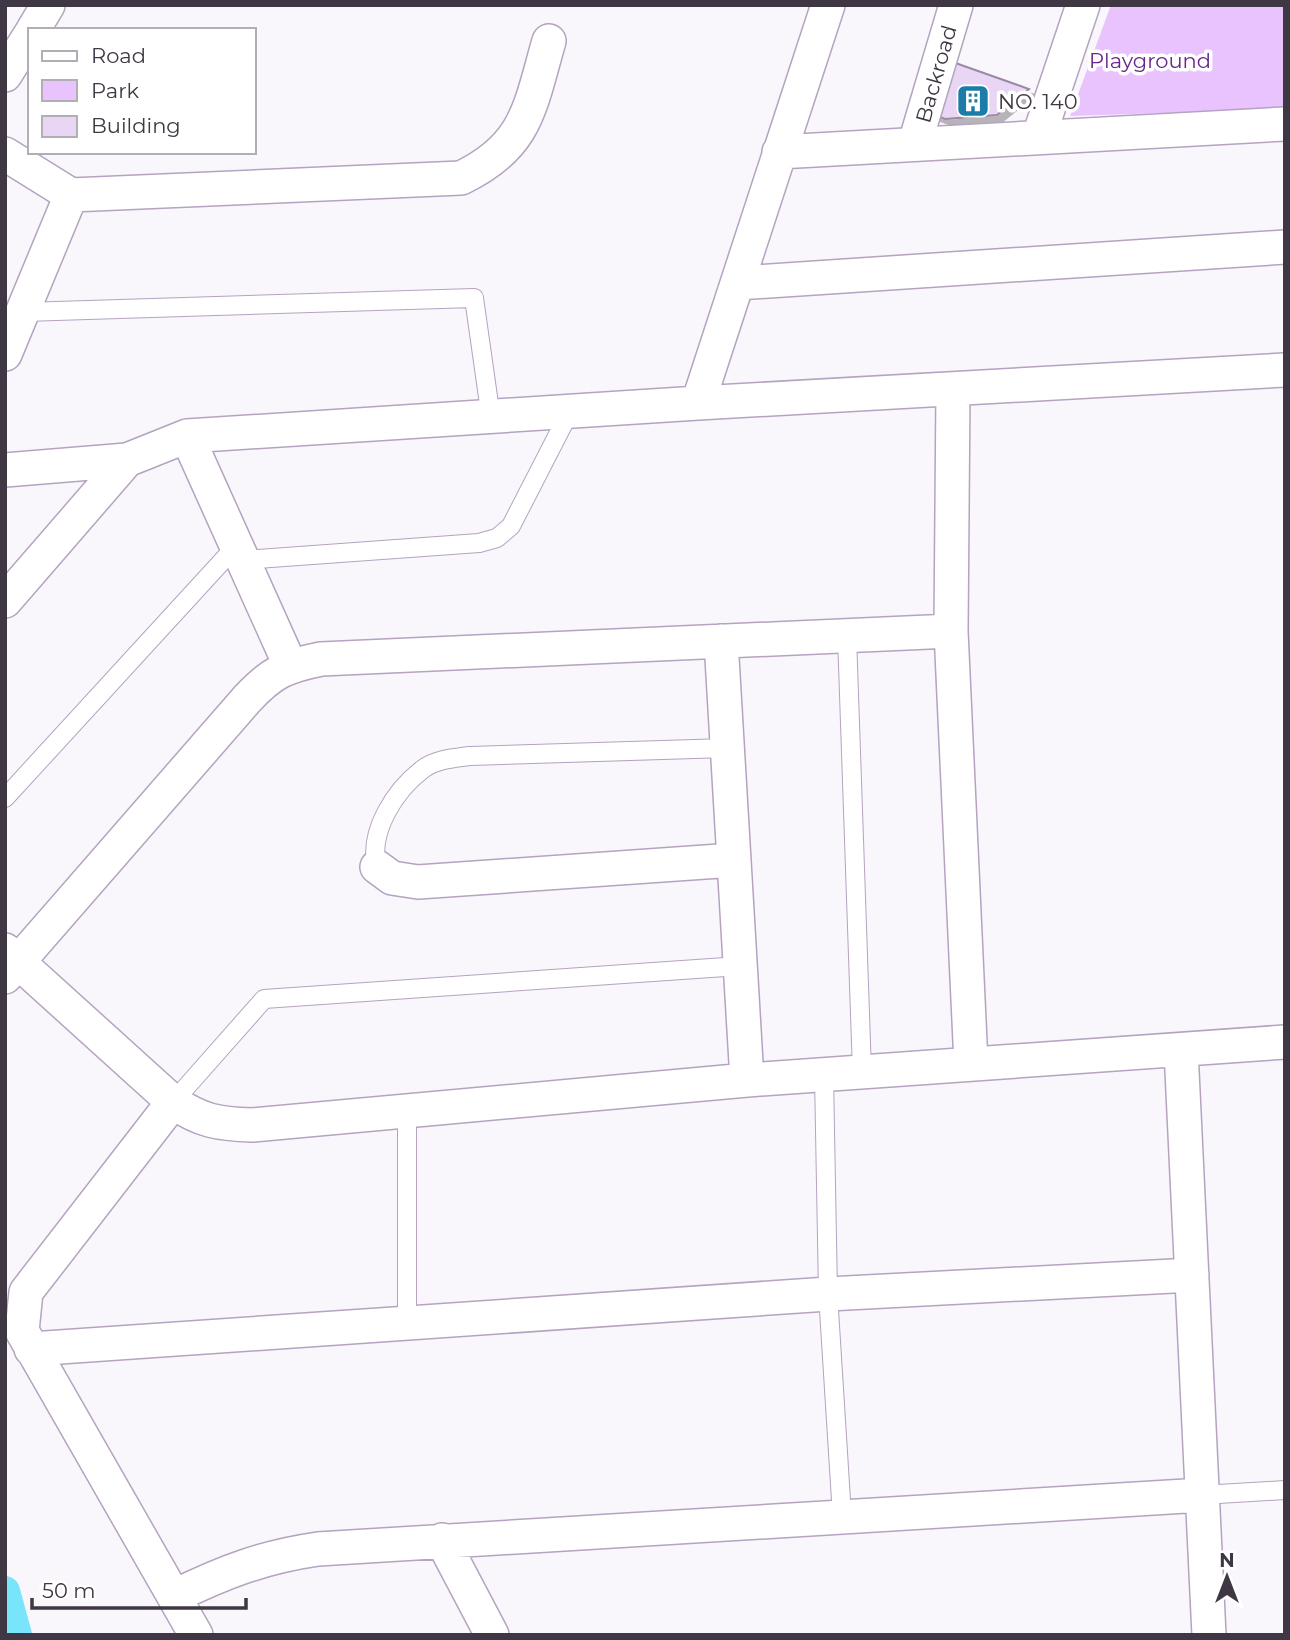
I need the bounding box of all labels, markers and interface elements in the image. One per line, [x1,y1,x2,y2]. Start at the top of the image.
street label: Backroad [910,22,962,126]
legend [28,28,256,154]
text: Road [91,43,146,68]
park label: Playground [1089,48,1211,73]
text: Park [91,78,139,103]
building icon: NO. 140 [954,82,992,120]
place label: NO. 140 [998,89,1078,114]
text: Building [91,113,181,138]
north arrow [1192,1542,1262,1612]
text: N [1219,1549,1235,1572]
scale bar [32,1566,245,1610]
text: 50 m [42,1578,96,1603]

